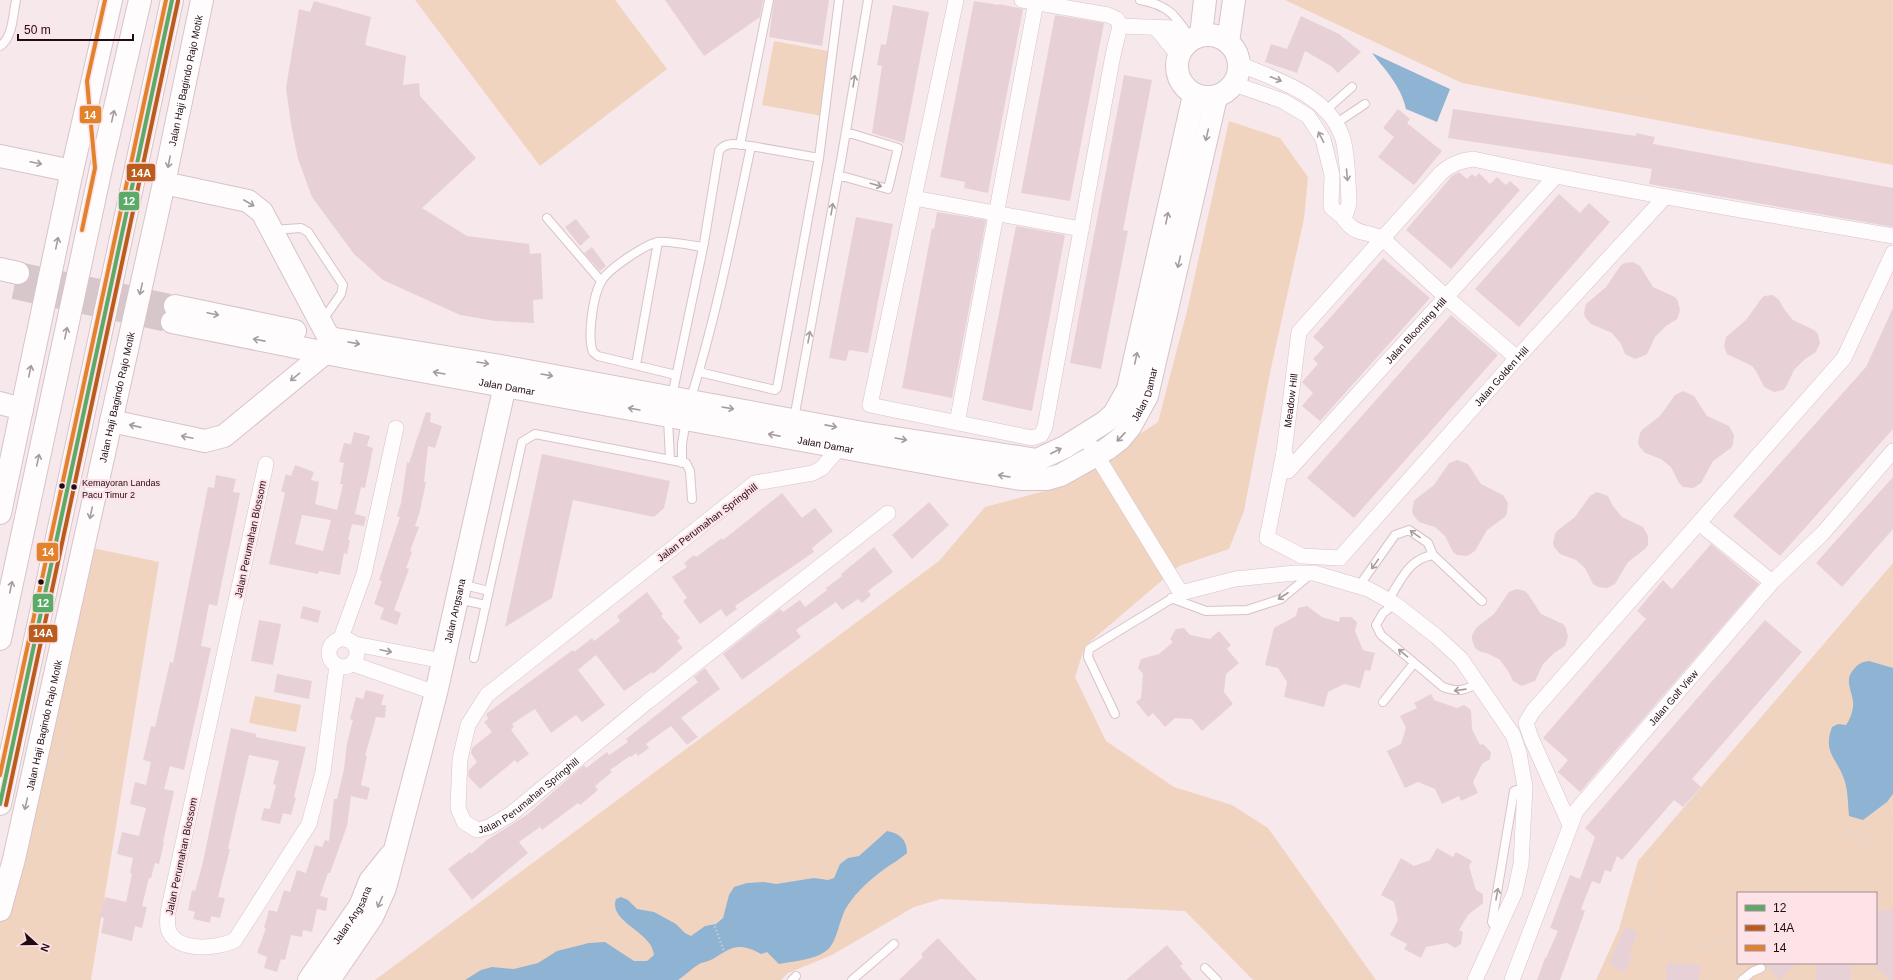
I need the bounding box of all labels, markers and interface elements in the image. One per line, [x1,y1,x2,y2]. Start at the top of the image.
street label: Jalan Haji Bagindo Rajo Motik [167,13,205,147]
scale bar [18,16,133,42]
text: 50 m [24,23,51,37]
one-way arrow [850,75,858,88]
one-way arrow [1269,75,1281,83]
line badge: 14 [79,105,102,124]
text: 14 [84,109,97,121]
one-way arrow [110,110,118,123]
one-way arrow [1203,128,1211,141]
one-way arrow [1317,131,1324,143]
one-way arrow [164,155,172,168]
one-way arrow [29,160,42,168]
line badge: 14A [126,163,156,182]
text: 14A [131,167,151,179]
one-way arrow [1344,168,1351,181]
one-way arrow [869,182,882,189]
line badge: 12 [118,191,140,211]
text: 12 [123,195,135,207]
one-way arrow [243,200,255,208]
one-way arrow [828,203,836,216]
one-way arrow [1163,211,1171,224]
one-way arrow [53,237,61,250]
one-way arrow [1174,255,1182,268]
one-way arrow [136,282,144,295]
street label: Jalan Blooming Hill [1383,295,1449,366]
one-way arrow [206,311,219,319]
one-way arrow [62,327,70,340]
street label: Jalan Haji Bagindo Rajo Motik [97,330,137,464]
one-way arrow [805,331,813,344]
one-way arrow [253,335,266,343]
one-way arrow [348,339,361,347]
street label: Jalan Golden Hill [1472,345,1531,408]
one-way arrow [1132,352,1140,365]
one-way arrow [476,359,489,367]
one-way arrow [27,364,35,377]
street label: Jalan Damar [1129,366,1160,423]
one-way arrow [433,369,446,377]
one-way arrow [540,372,553,380]
one-way arrow [290,373,300,382]
street label: Meadow Hill [1282,373,1300,428]
street label: Jalan Damar [478,376,536,398]
one-way arrow [628,405,641,413]
one-way arrow [721,405,734,413]
one-way arrow [129,422,142,430]
one-way arrow [824,423,837,431]
one-way arrow [768,431,781,439]
one-way arrow [1117,431,1126,442]
one-way arrow [181,433,194,441]
street label: Jalan Damar [797,434,855,456]
one-way arrow [895,435,908,443]
one-way arrow [1050,447,1062,455]
one-way arrow [35,454,43,467]
one-way arrow [998,472,1011,480]
place label: Kemayoran Landas Pacu Timur 2 [82,478,161,500]
street label: Jalan Perumahan Blossom [233,480,268,599]
unlabelled marker [57,481,67,491]
street label: Jalan Perumahan Springhill [655,481,759,564]
marker: Kemayoran Landas Pacu Timur 2 [69,482,79,492]
one-way arrow [86,507,94,520]
one-way arrow [1409,530,1420,538]
line badge: 14 [36,542,59,562]
text: 14 [42,546,55,558]
one-way arrow [1371,558,1379,569]
unlabelled marker [36,577,46,587]
street label: Jalan Angsana [442,577,468,644]
one-way arrow [7,581,15,594]
one-way arrow [1277,592,1288,600]
line badge: 12 [32,593,54,613]
text: 12 [37,597,49,609]
line badge: 14A [28,624,58,643]
text: 14A [33,627,53,639]
one-way arrow [380,647,393,655]
one-way arrow [1397,648,1408,657]
street label: Jalan Haji Bagindo Rajo Motik [24,658,64,792]
street label: Jalan Golf View [1647,667,1701,728]
one-way arrow [1454,686,1467,694]
street label: Jalan Perumahan Springhill [477,756,581,836]
one-way arrow [22,797,30,810]
street label: Jalan Perumahan Blossom [164,797,199,916]
street label: Jalan Angsana [331,884,374,946]
one-way arrow [1493,888,1501,901]
legend [1737,892,1877,964]
one-way arrow [375,895,383,907]
text: 12 [1773,901,1787,915]
text: 14A [1773,921,1794,935]
north arrow [16,924,56,964]
text: 14 [1773,941,1787,955]
text: N [38,942,52,953]

